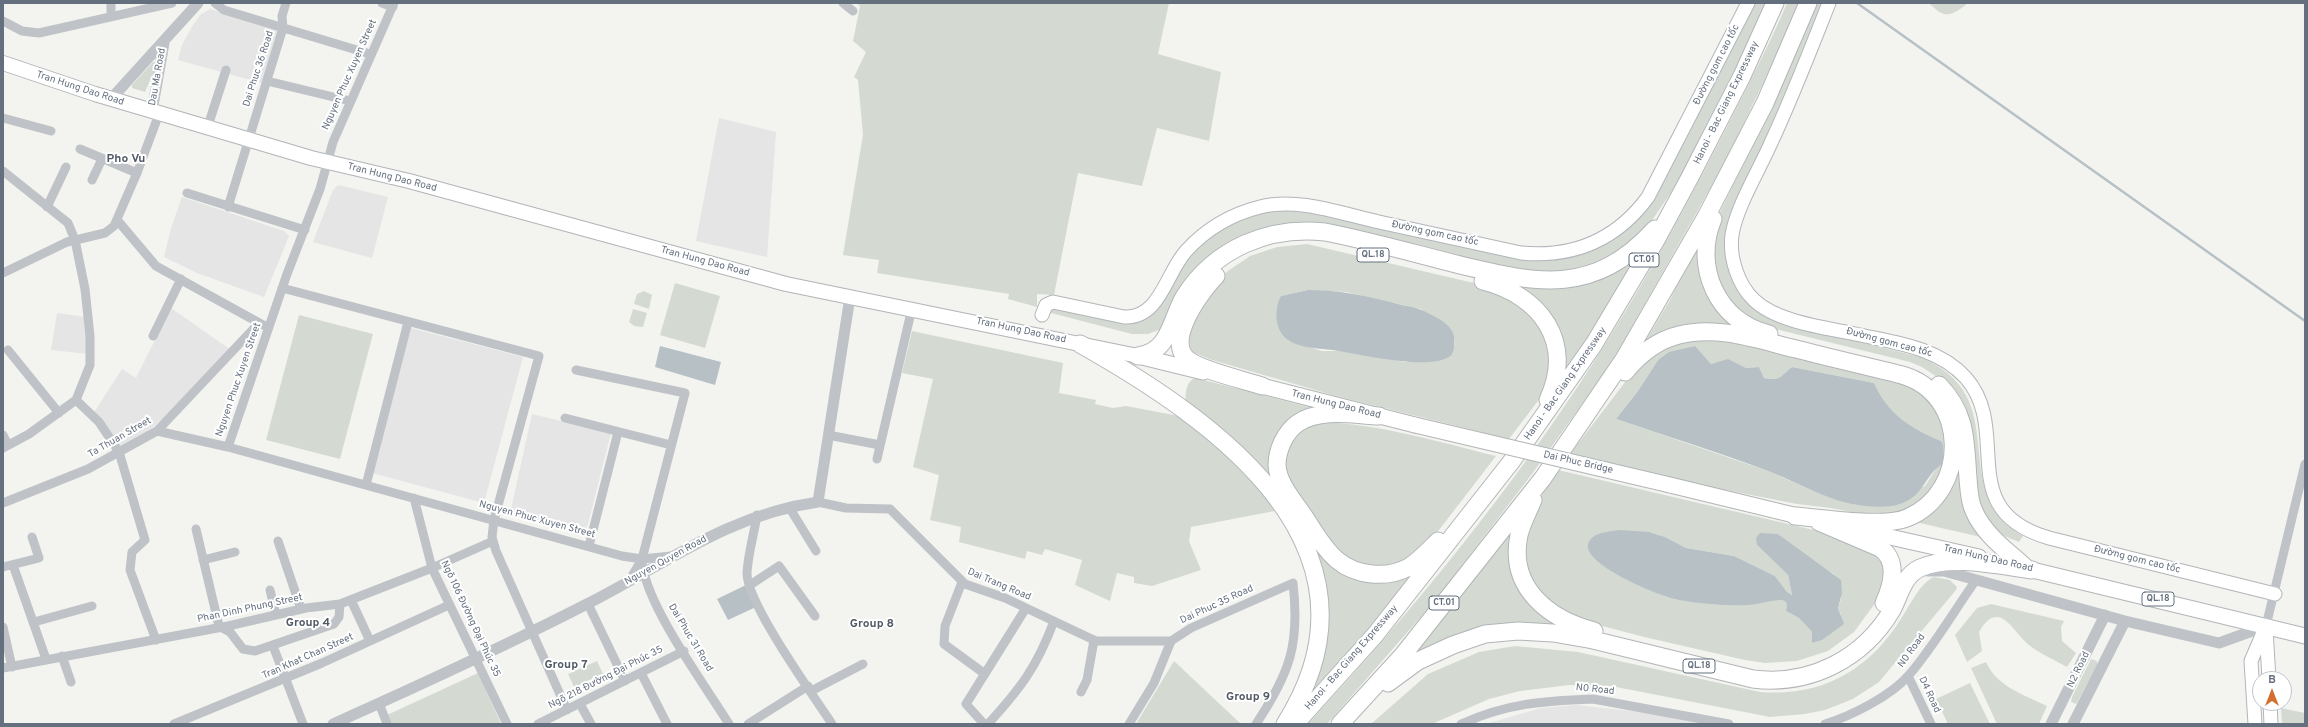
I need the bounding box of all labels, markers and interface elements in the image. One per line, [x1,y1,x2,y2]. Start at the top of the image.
street label: Nguyen Phuc Xuyen Street [320,18,380,132]
street label: Đường gom cao tốc [1692,23,1742,107]
street label: Dai Phuc 36 Road [241,30,277,108]
street label: Hanoi - Bac Giang Expressway [1692,40,1762,166]
street label: Dau Ma Road [147,47,169,107]
street label: Tran Hung Dao Road [35,69,125,109]
district label: Pho Vu [107,153,145,167]
street label: Tran Hung Dao Road [346,161,438,195]
street label: Đường gom cao tốc [1390,219,1480,249]
street label: Tran Hung Dao Road [659,244,751,280]
road number: QL.18 [1357,248,1389,262]
road number: CT.01 [1629,253,1659,267]
street label: Tran Hung Dao Road [975,316,1067,346]
street label: Nguyen Phuc Xuyen Street [214,321,264,439]
street label: Hanoi - Bac Giang Expressway [1522,325,1610,443]
street label: Đường gom cao tốc [1845,326,1933,360]
street label: Tran Hung Dao Road [1290,388,1382,422]
street label: Ta Thuan Street [86,415,154,461]
street label: Dai Phuc Bridge [1542,449,1614,477]
street label: Nguyen Phuc Xuyen Street [478,499,596,541]
street label: Nguyen Quyen Road [623,533,709,589]
street label: Tran Hung Dao Road [1942,543,2034,575]
street label: Đường gom cao tốc [2092,543,2182,577]
street label: Ngõ 106 Đường Đại Phúc 35 [438,559,502,679]
street label: Dai Trang Road [965,566,1033,604]
street label: Dai Phuc 35 Road [1178,583,1256,627]
street label: Phan Dinh Phung Street [196,592,304,626]
road number: QL.18 [2142,592,2174,606]
road number: CT.01 [1429,596,1459,610]
street label: Dai Phuc 31 Road [665,602,715,674]
street label: Hanoi - Bac Giang Expressway [1303,603,1401,713]
district label: Group 4 [286,617,330,631]
district label: Group 8 [850,618,894,632]
street label: Tran Khat Chan Street [261,631,355,683]
street label: N0 Road [1896,632,1928,670]
street label: Ngõ 218 Đường Đại Phúc 35 [547,644,665,712]
street label: N2 Road [2065,650,2093,690]
district label: Group 7 [544,659,588,673]
road number: QL.18 [1683,659,1715,673]
north arrow [2252,671,2292,711]
text: B [2268,673,2276,687]
street label: D4 Road [1915,675,1943,715]
street label: N0 Road [1575,682,1615,698]
district label: Group 9 [1226,691,1270,705]

